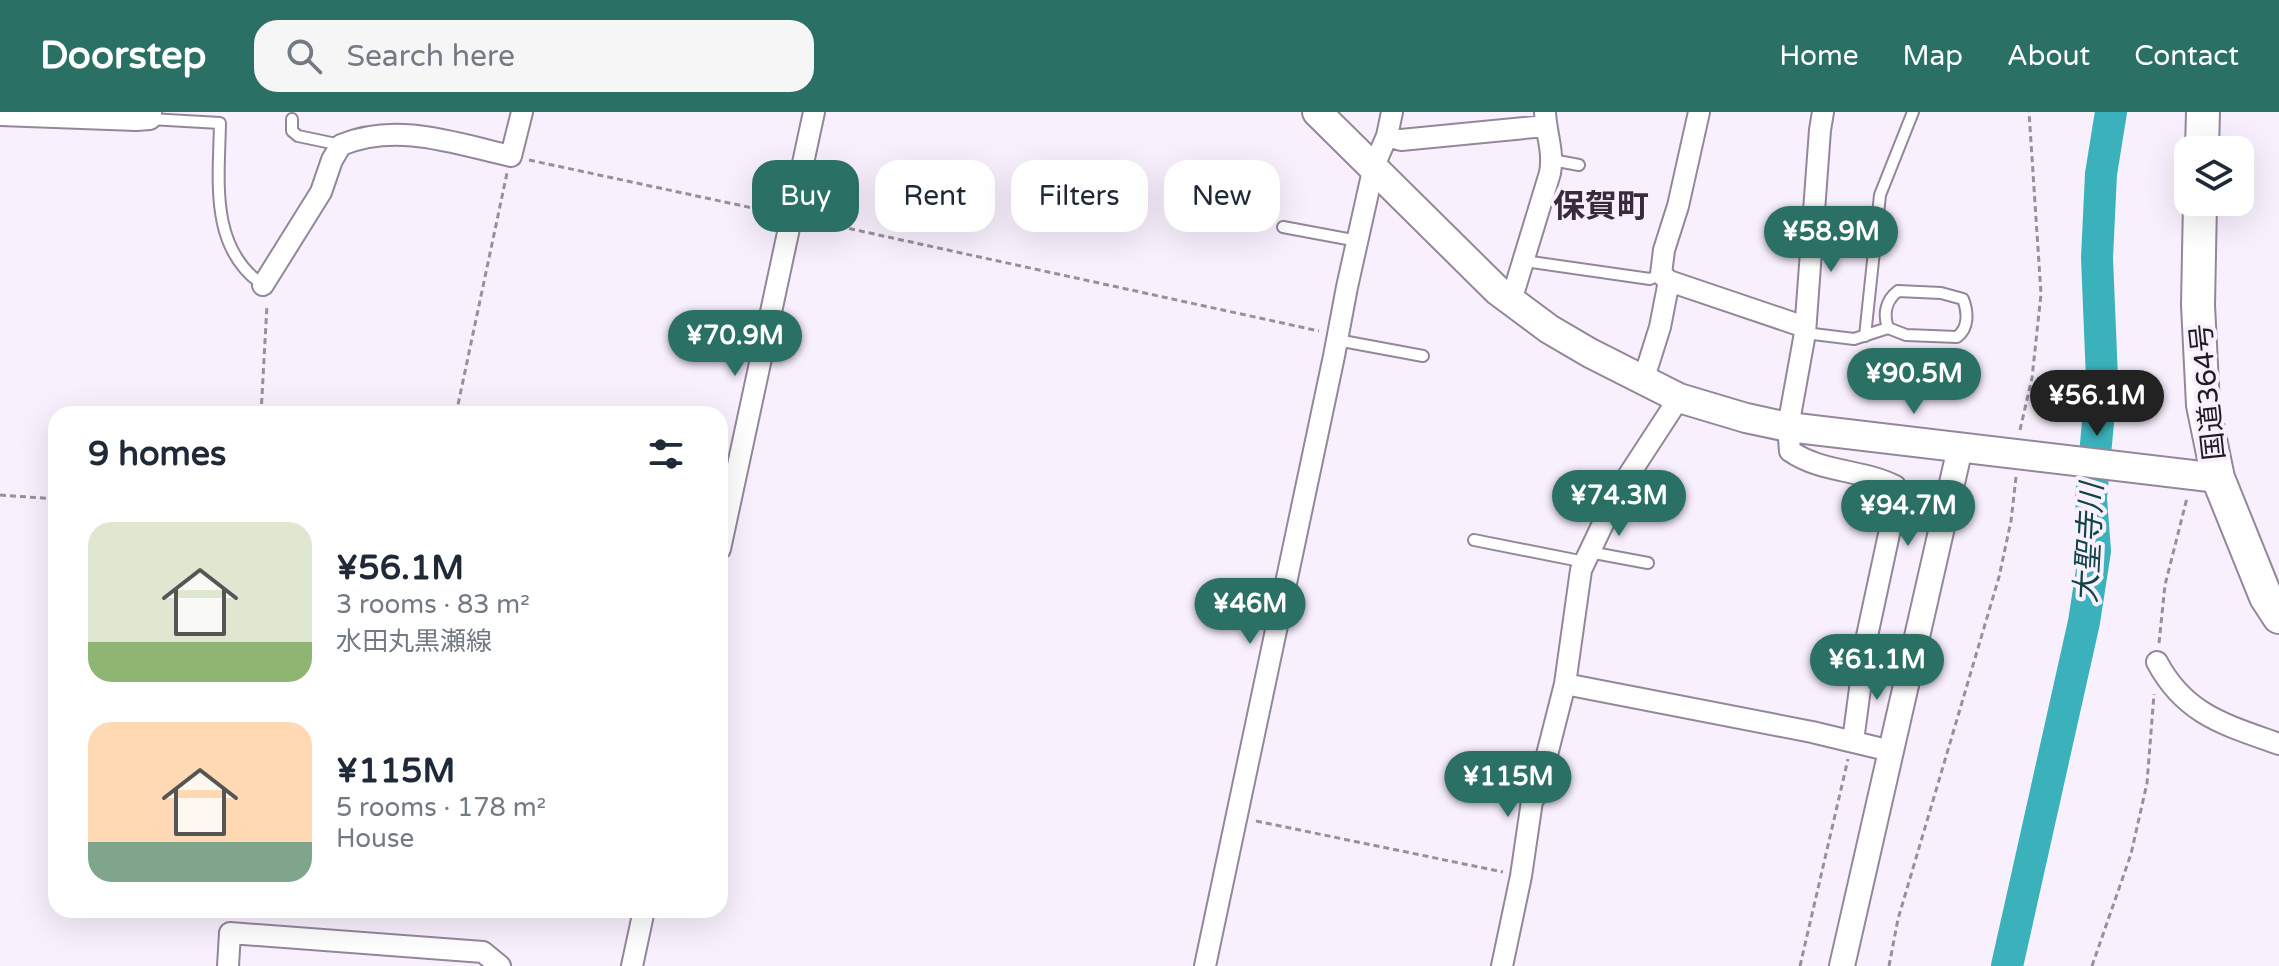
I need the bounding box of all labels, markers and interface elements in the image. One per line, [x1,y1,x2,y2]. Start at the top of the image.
search box [254,20,814,92]
text: Doorstep [40,33,206,79]
icon: search [282,34,326,78]
text: Search here [346,38,515,75]
text: Home [1779,39,1859,73]
text: Map [1903,39,1963,73]
text: About [2007,39,2090,73]
text: Contact [2134,39,2239,73]
map controls [2174,136,2254,216]
button: layers [2174,136,2254,216]
chip: Buy [752,160,859,232]
chip: Rent [875,160,995,232]
chip: Filters [1011,160,1148,232]
chip: New [1164,160,1280,232]
district label: 保賀町 [1553,188,1649,226]
pin: ¥58.9M [1766,206,1896,274]
text: ¥58.9M [1782,216,1880,247]
pin: ¥70.9M [670,310,800,378]
text: ¥70.9M [686,320,784,351]
street label: 国道364号 [2184,322,2232,462]
pin: ¥90.5M [1849,348,1979,416]
text: ¥90.5M [1865,358,1963,389]
pin: ¥56.1M [2032,370,2162,438]
text: ¥56.1M [2048,380,2146,411]
icon: filters [644,432,688,476]
text: 9 homes [88,434,226,475]
pin: ¥74.3M [1554,470,1684,538]
water label: 大聖寺川 [2068,479,2111,604]
text: ¥74.3M [1570,480,1668,511]
pin: ¥94.7M [1843,480,1973,548]
text: ¥94.7M [1859,490,1957,521]
text: ¥56.1M [336,548,464,589]
icon: home [152,554,248,650]
pin: ¥46M [1203,578,1297,646]
text: ¥46M [1213,588,1287,619]
text: 3 rooms · 83 m² [336,589,530,620]
text: 水田丸黒瀬線 [336,626,492,657]
pin: ¥61.1M [1812,634,1942,702]
text: ¥61.1M [1828,644,1926,675]
text: ¥115M [336,751,455,792]
pin: ¥115M [1452,751,1564,819]
icon: home [152,754,248,850]
text: ¥115M [1462,761,1554,792]
text: 5 rooms · 178 m² [336,792,546,823]
text: House [336,823,414,854]

